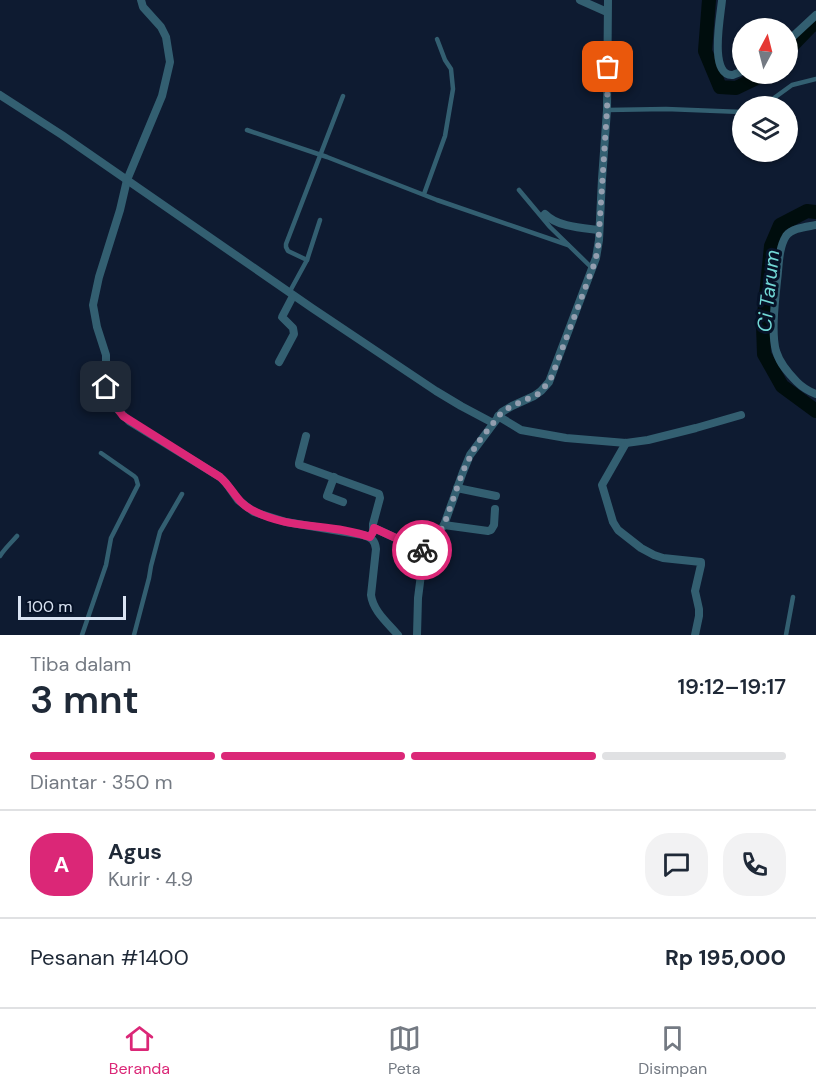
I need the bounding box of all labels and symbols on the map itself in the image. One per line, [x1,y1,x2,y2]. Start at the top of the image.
north arrow [732,18,798,84]
pin [582,41,633,92]
water label: Ci Tarum [751,249,785,333]
pin [80,361,131,412]
courier [392,520,452,580]
scale bar [18,593,126,620]

